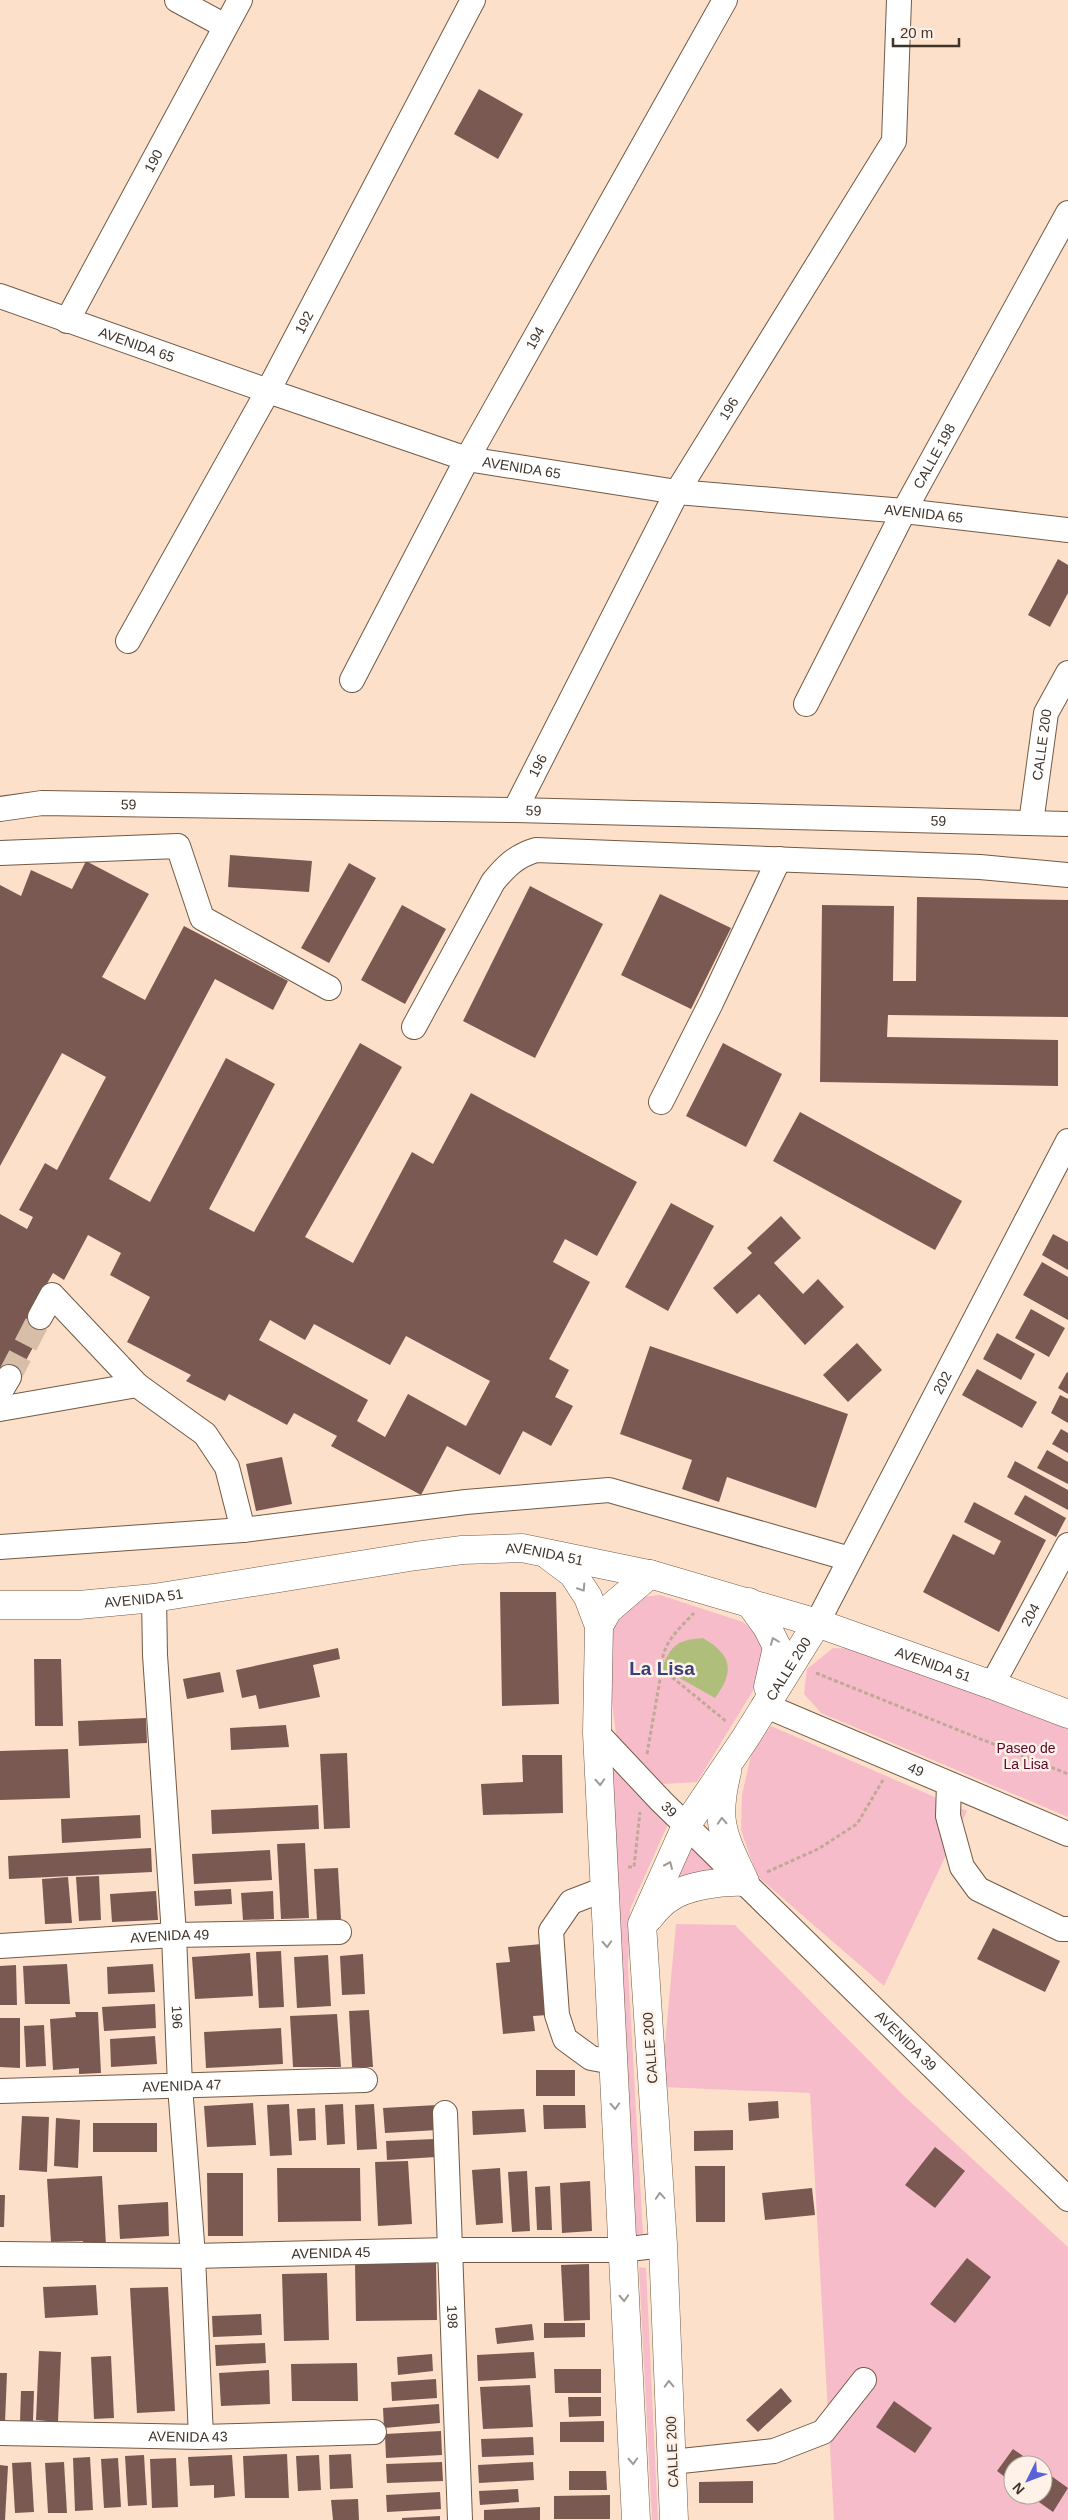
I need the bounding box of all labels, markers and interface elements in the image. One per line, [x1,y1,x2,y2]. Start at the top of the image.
scale bar [893,15,959,47]
text: 20 m [900,24,933,41]
street label: 190 [141,147,166,175]
street label: 192 [291,308,317,336]
street label: AVENIDA 65 [97,324,177,365]
street label: 194 [522,324,548,352]
street label: 196 [716,394,742,423]
street label: CALLE 198 [910,421,959,491]
street label: AVENIDA 65 [481,454,562,482]
street label: AVENIDA 65 [884,501,964,526]
street label: CALLE 200 [1029,708,1054,781]
street label: 196 [525,751,550,780]
street label: 59 [121,796,137,812]
street label: 59 [526,802,542,819]
street label: 59 [930,813,947,829]
street label: 202 [930,1368,955,1397]
street label: AVENIDA 51 [505,1540,585,1568]
one-way arrow [576,1583,585,1592]
street label: AVENIDA 51 [104,1585,184,1611]
street label: 204 [1018,1600,1043,1629]
street label: CALLE 200 [763,1634,814,1703]
one-way arrow [770,1638,780,1646]
street label: AVENIDA 51 [893,1643,973,1685]
district label: La Lisa [629,1658,695,1679]
park label: Paseo de La Lisa [996,1740,1056,1772]
street label: 49 [906,1759,926,1780]
one-way arrow [594,1778,605,1786]
street label: 39 [658,1798,681,1820]
one-way arrow [716,1817,727,1825]
one-way arrow [662,1861,673,1870]
street label: AVENIDA 49 [130,1926,210,1946]
one-way arrow [602,1940,613,1948]
street label: 196 [169,2005,186,2029]
street label: AVENIDA 39 [872,2007,940,2074]
street label: CALLE 200 [640,2012,660,2084]
street label: AVENIDA 47 [142,2076,222,2095]
one-way arrow [609,2103,620,2111]
one-way arrow [655,2192,666,2200]
street label: AVENIDA 45 [291,2244,371,2262]
one-way arrow [618,2295,629,2303]
street label: 198 [444,2305,461,2329]
one-way arrow [664,2380,674,2388]
street label: CALLE 200 [663,2416,681,2488]
street label: AVENIDA 43 [148,2428,228,2445]
north arrow [1003,2455,1053,2505]
one-way arrow [627,2457,638,2465]
text: N [1009,2480,1028,2498]

